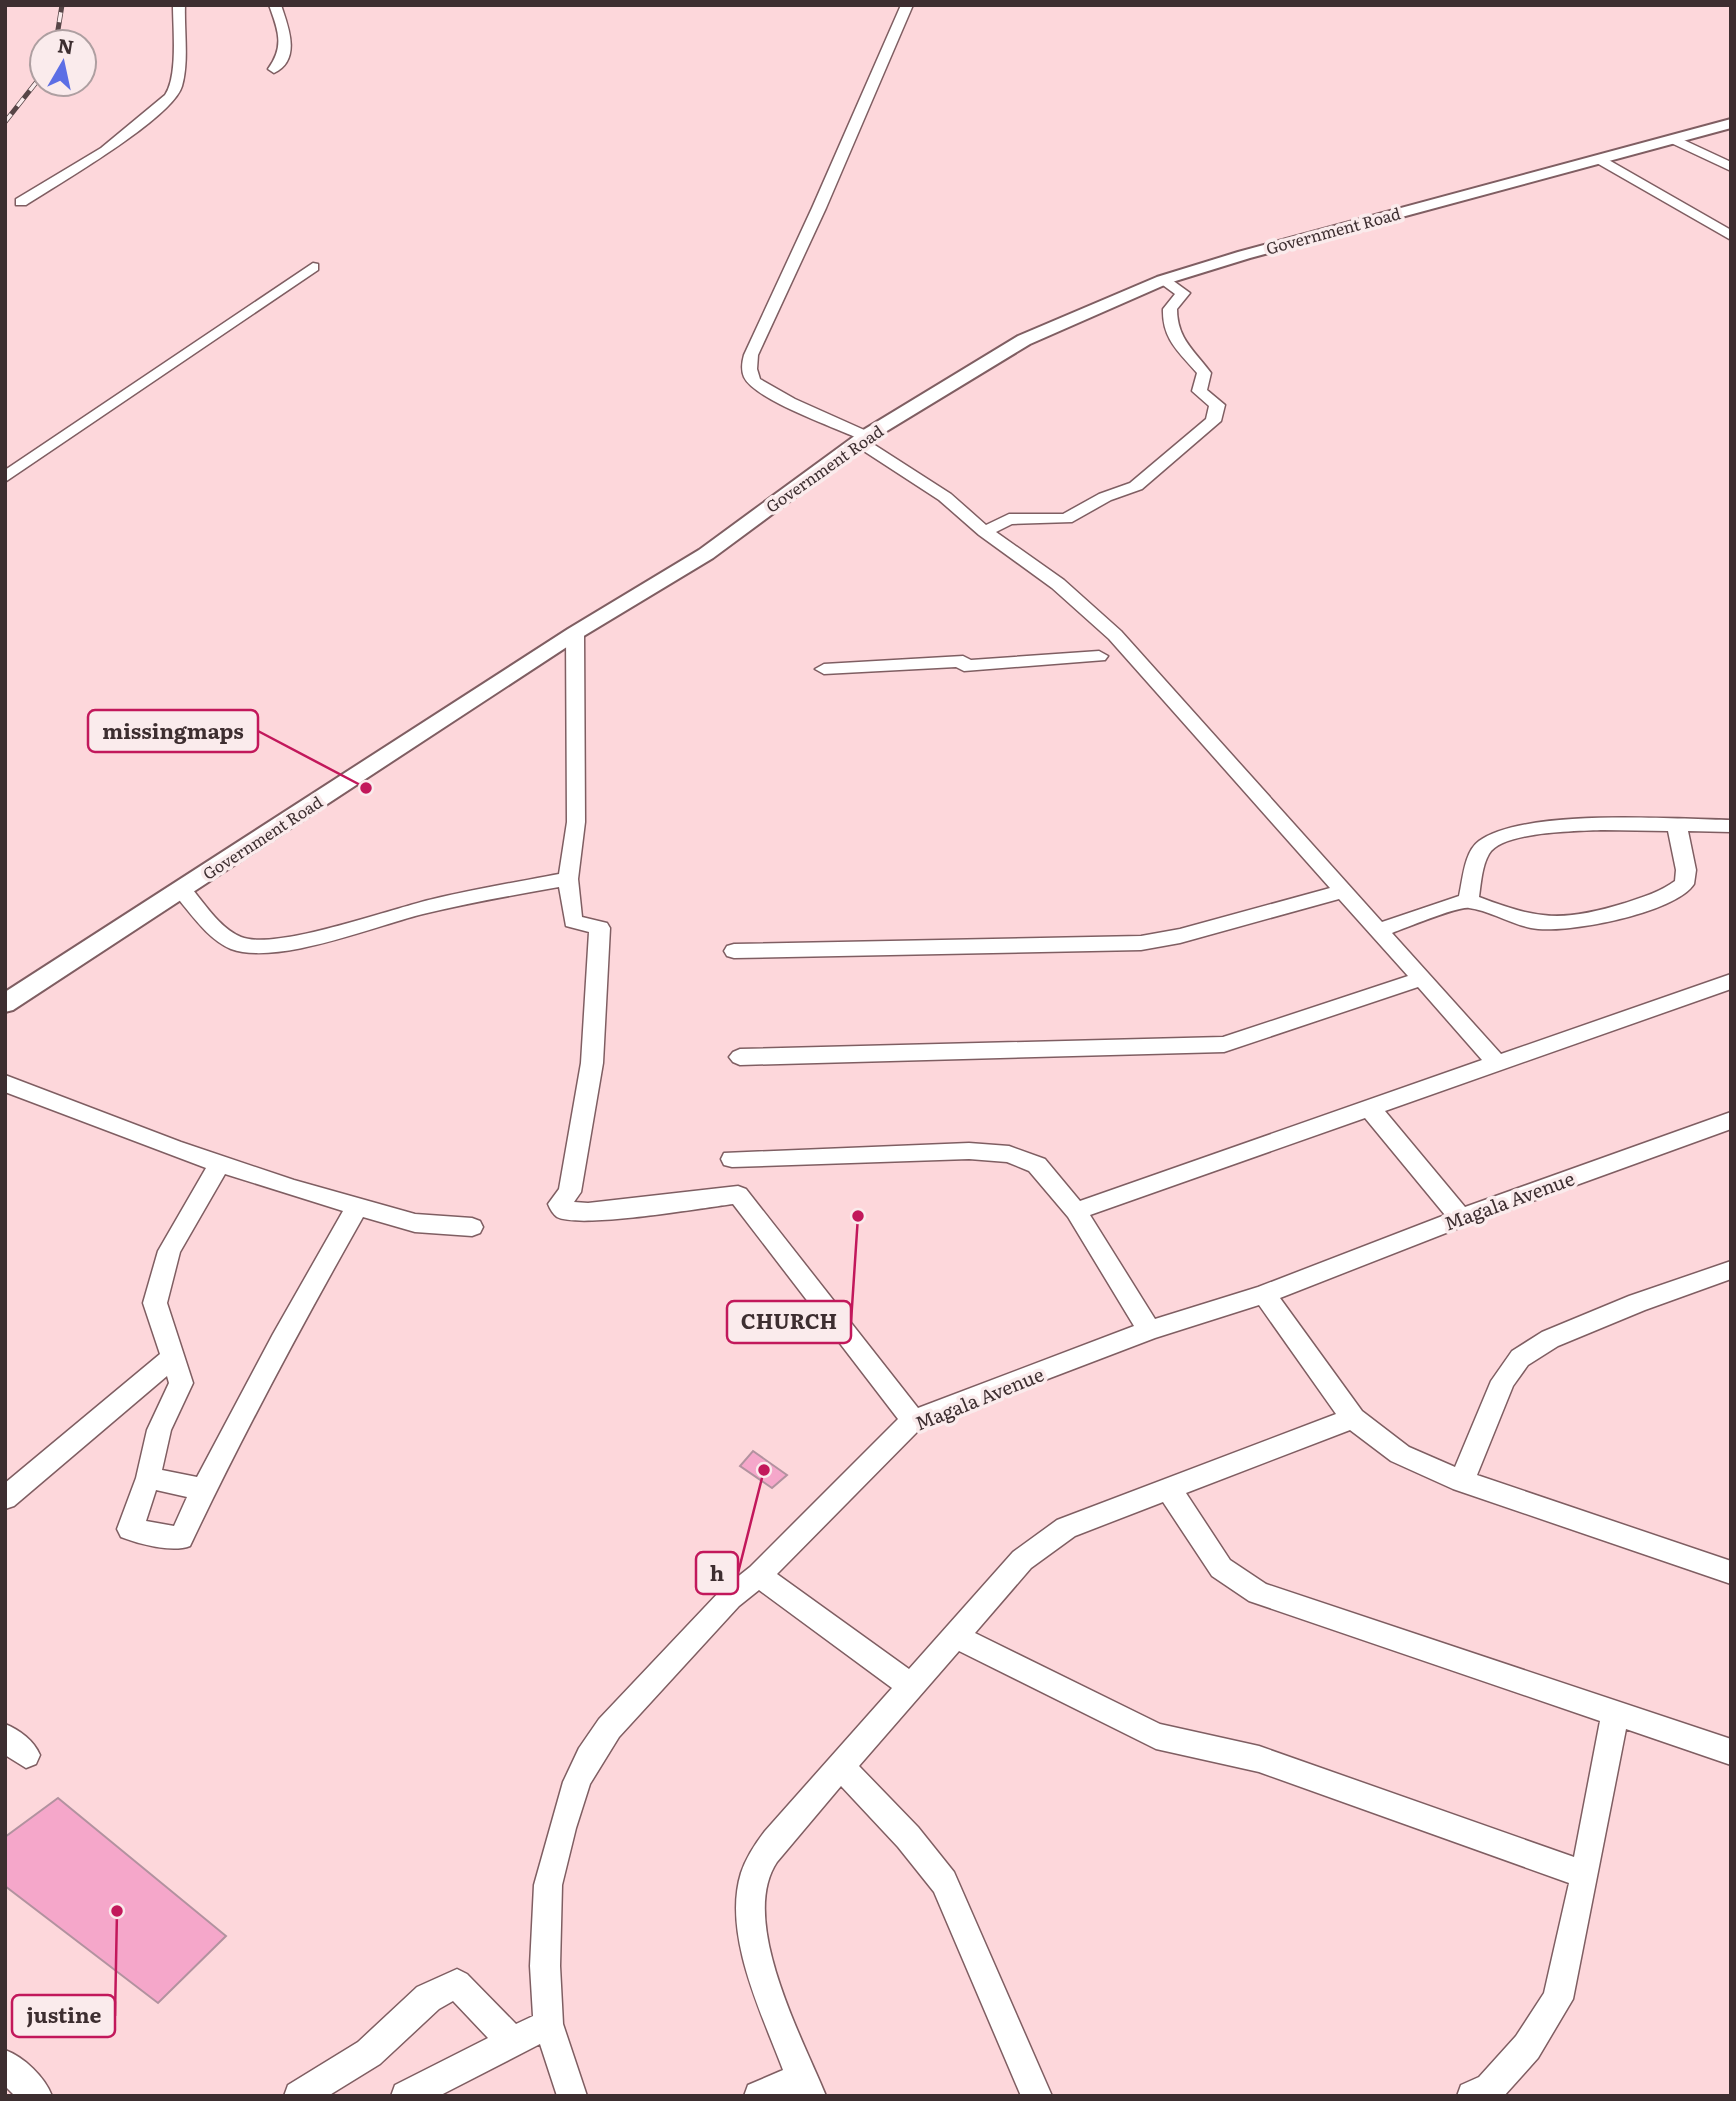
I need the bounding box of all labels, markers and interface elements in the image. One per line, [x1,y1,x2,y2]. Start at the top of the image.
north arrow [28,28,98,98]
text: N [56,30,76,60]
street label: Government Road [1263,200,1403,260]
street label: Government Road [760,418,888,518]
callout: missingmaps [88,710,258,752]
text: missingmaps [102,714,244,745]
street label: Government Road [197,789,327,885]
street label: Magala Avenue [1440,1163,1578,1237]
callout: CHURCH [727,1301,851,1343]
text: CHURCH [741,1304,837,1335]
street label: Magala Avenue [910,1359,1048,1437]
callout: h [696,1552,738,1594]
text: h [710,1556,724,1587]
callout: justine [12,1995,115,2037]
text: justine [27,1998,101,2029]

